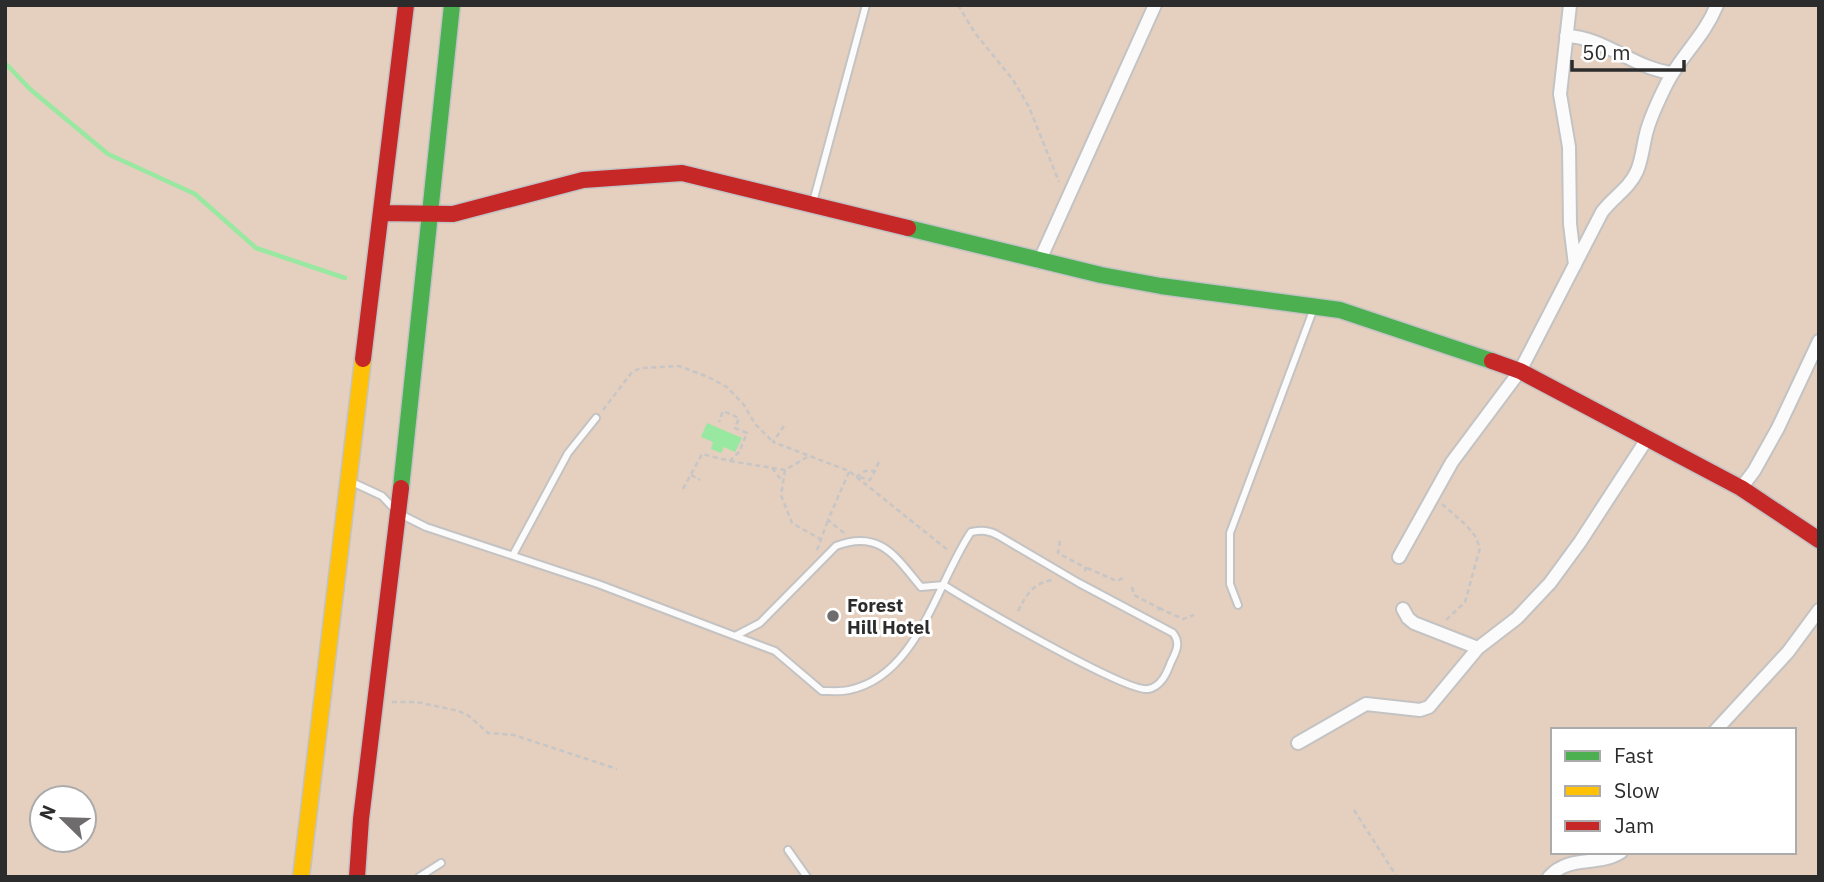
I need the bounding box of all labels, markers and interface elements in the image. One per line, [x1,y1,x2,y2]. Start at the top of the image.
scale bar [1572,28,1684,72]
text: 50 m [1582,38,1631,66]
place label: Forest Hill Hotel [847,593,930,639]
marker: Forest Hill Hotel [825,608,841,624]
legend [1551,728,1796,854]
text: Fast [1614,741,1654,769]
text: Slow [1614,776,1660,804]
north arrow [28,784,98,854]
text: N [34,801,61,823]
text: Jam [1614,811,1654,839]

